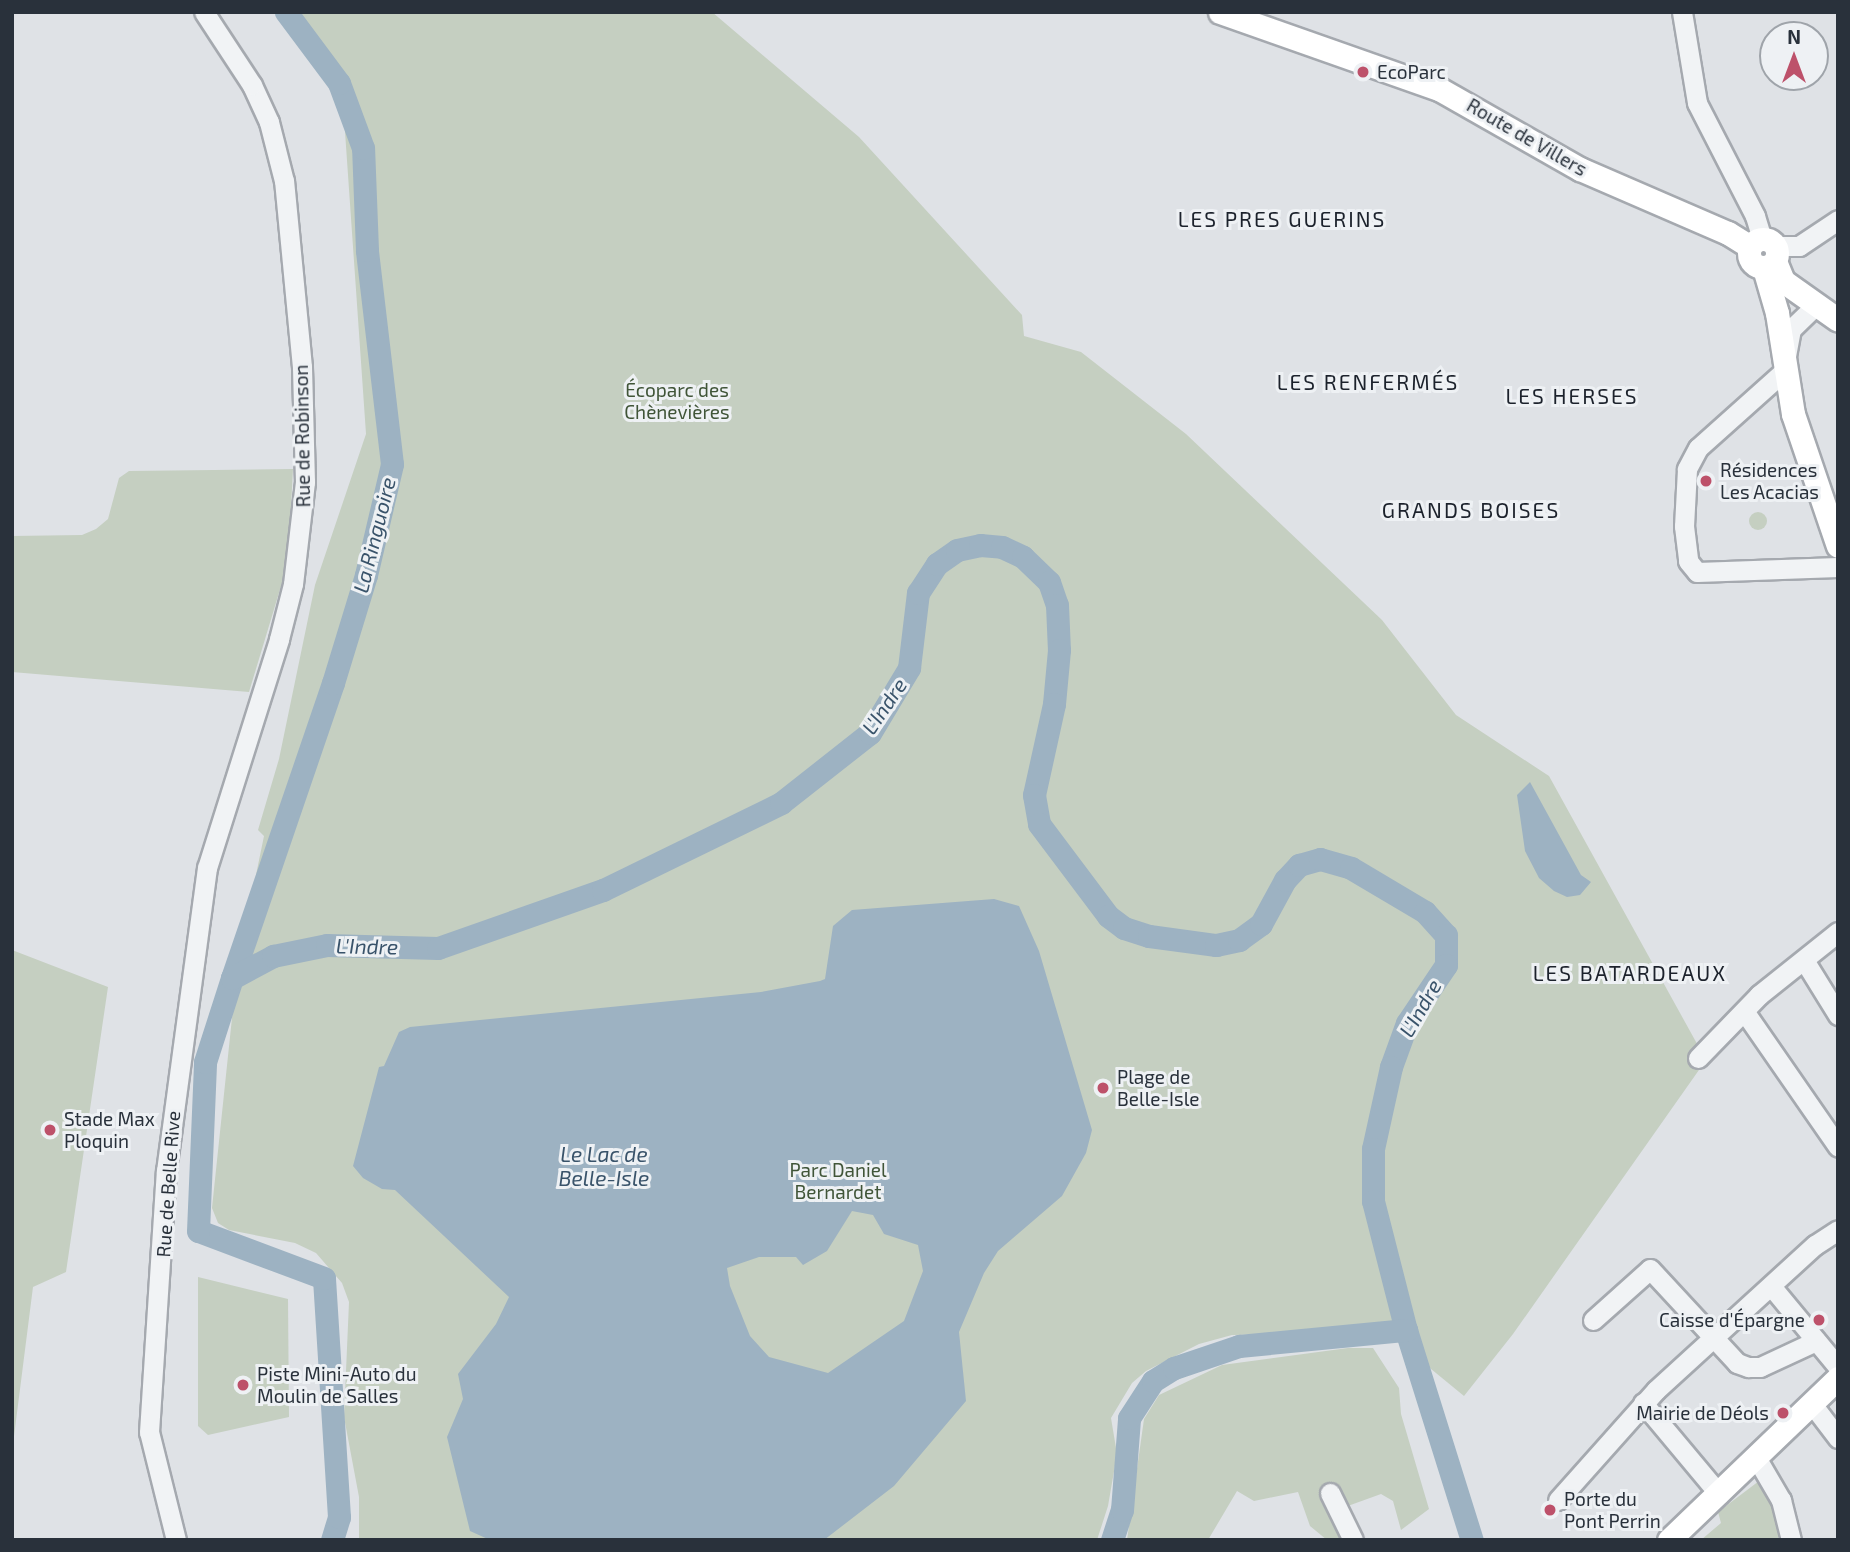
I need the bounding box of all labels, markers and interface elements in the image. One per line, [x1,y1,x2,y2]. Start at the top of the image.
north arrow [1759,21,1829,91]
text: N [1787,25,1801,48]
place label: EcoParc [1377,61,1446,83]
marker: EcoParc [1355,64,1371,80]
street label: Route de Villers [1463,93,1591,181]
district label: LES PRES GUERINS [1180,206,1384,232]
street label: Rue de Robinson [289,364,315,508]
district label: LES RENFERMÉS [1278,369,1458,395]
park label: Écoparc des Chènevières [624,379,730,423]
district label: LES HERSES [1507,383,1637,409]
place label: Résidences Les Acacias [1720,459,1819,503]
marker: Résidences Les Acacias [1698,473,1714,489]
water label: La Ringuoire [347,475,401,595]
district label: GRANDS BOISES [1383,497,1559,523]
water label: L'Indre [856,673,912,739]
water label: L'Indre [336,933,398,959]
district label: LES BATARDEAUX [1535,960,1725,986]
water label: L'Indre [1394,975,1446,1041]
place label: Plage de Belle-Isle [1117,1066,1199,1110]
marker: Plage de Belle-Isle [1095,1080,1111,1096]
place label: Stade Max Ploquin [64,1108,155,1152]
street label: Rue de Belle Rive [152,1110,184,1258]
marker: Stade Max Ploquin [42,1122,58,1138]
water label: Le Lac de Belle-Isle [559,1141,649,1191]
park label: Parc Daniel Bernardet [789,1159,887,1203]
place label: Caisse d'Épargne [1659,1309,1805,1331]
marker: Caisse d'Épargne [1811,1312,1827,1328]
place label: Piste Mini-Auto du Moulin de Salles [257,1363,417,1407]
marker: Piste Mini-Auto du Moulin de Salles [235,1377,251,1393]
place label: Mairie de Déols [1636,1402,1769,1424]
marker: Mairie de Déols [1775,1405,1791,1421]
place label: Porte du Pont Perrin [1564,1488,1661,1532]
marker: Porte du Pont Perrin [1542,1502,1558,1518]

